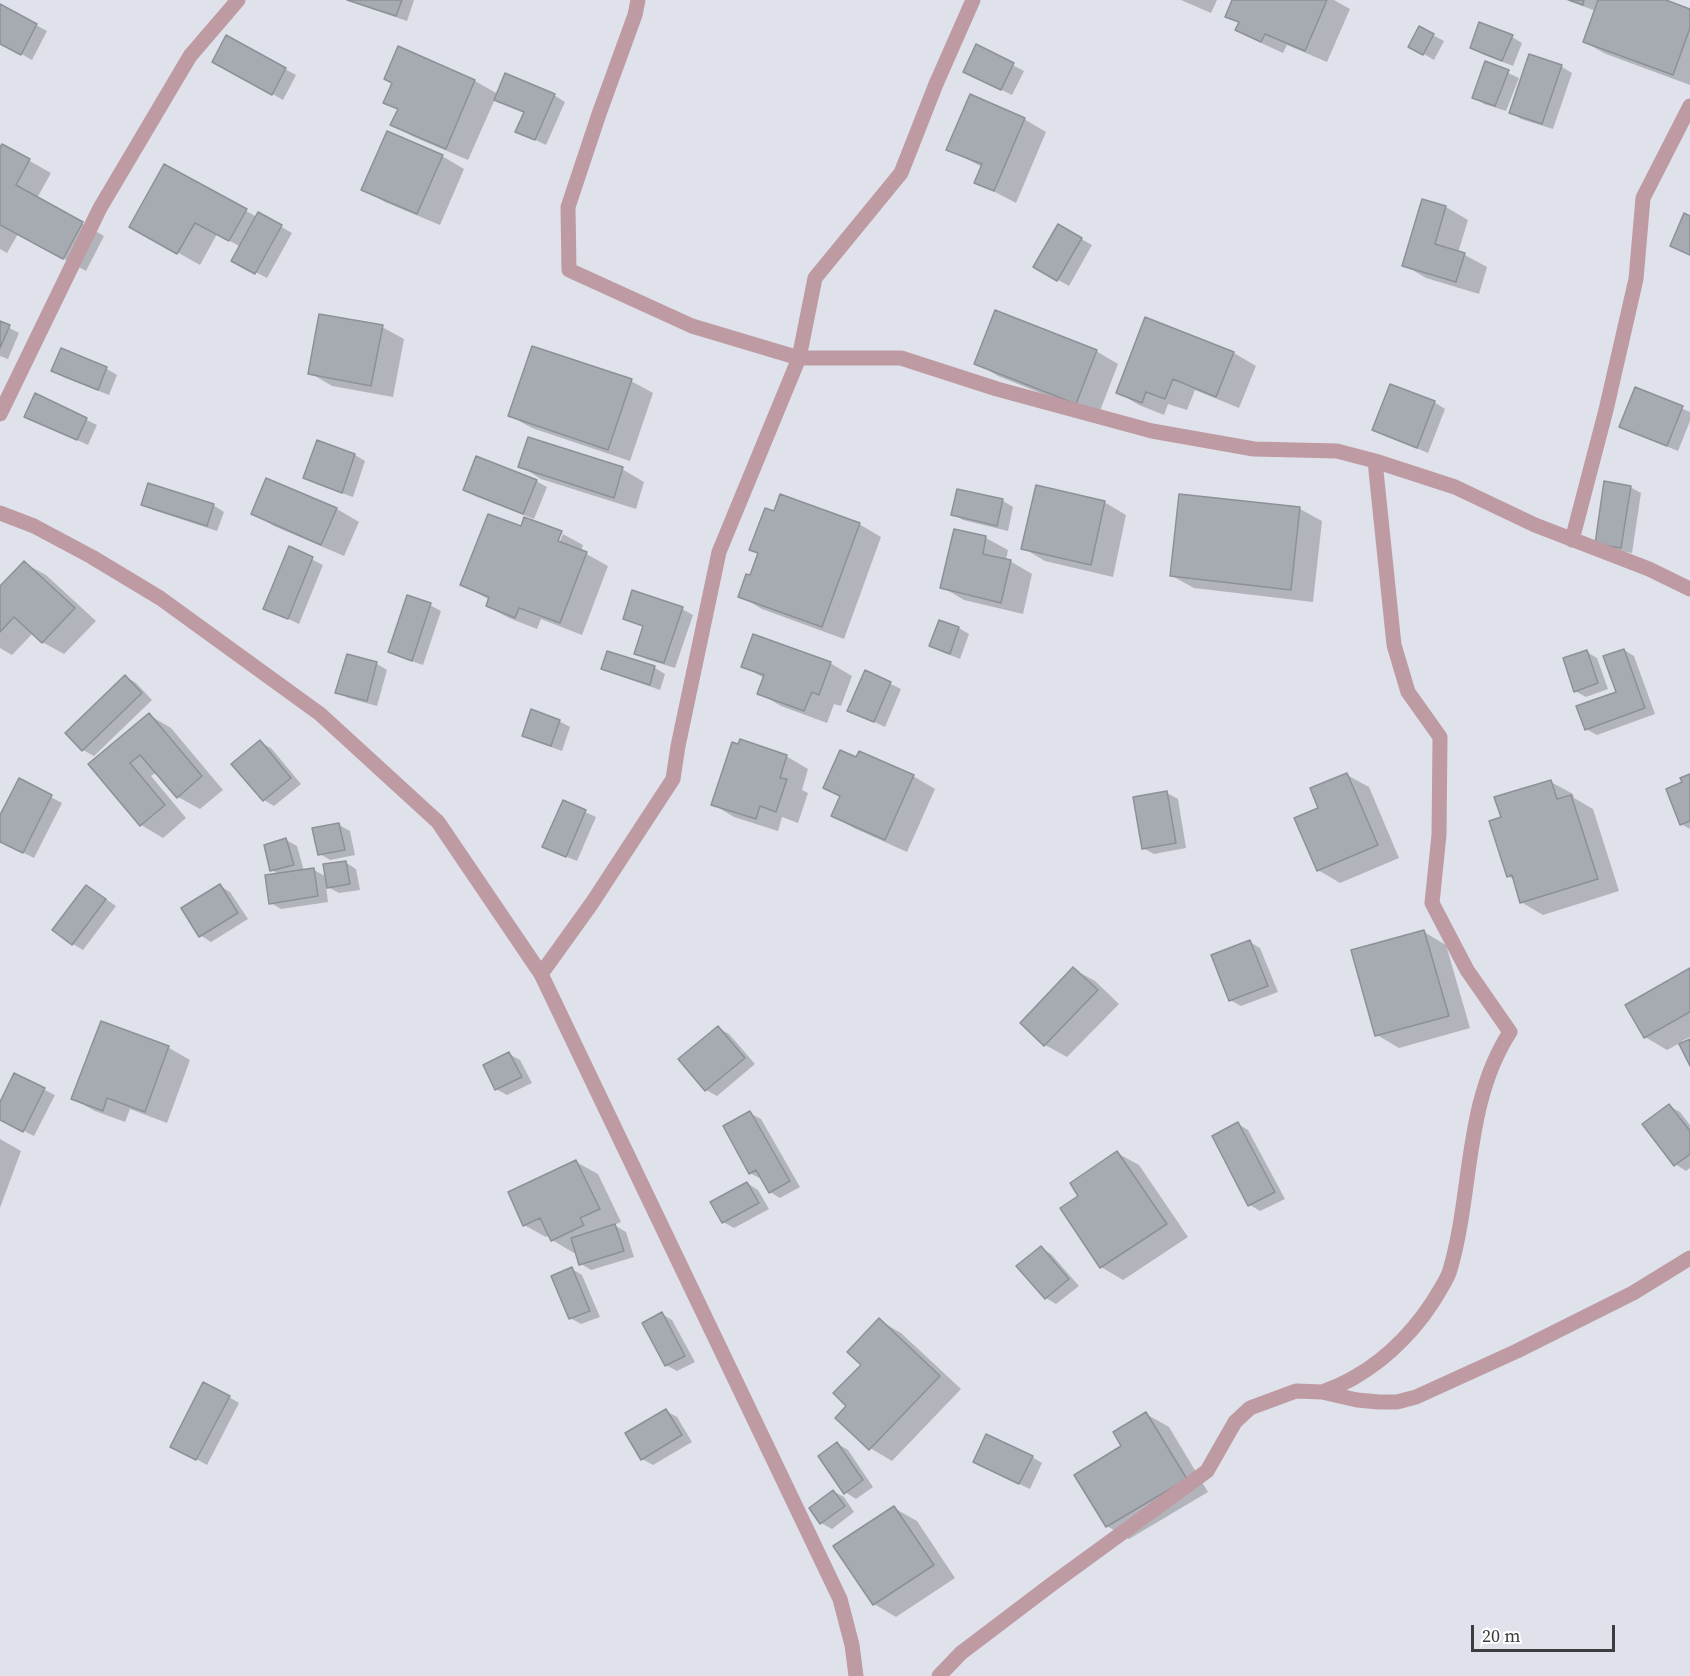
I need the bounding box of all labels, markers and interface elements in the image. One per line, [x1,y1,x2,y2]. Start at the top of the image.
scale bar [1474,1613,1618,1651]
text: 20 m [1482,1623,1520,1648]

